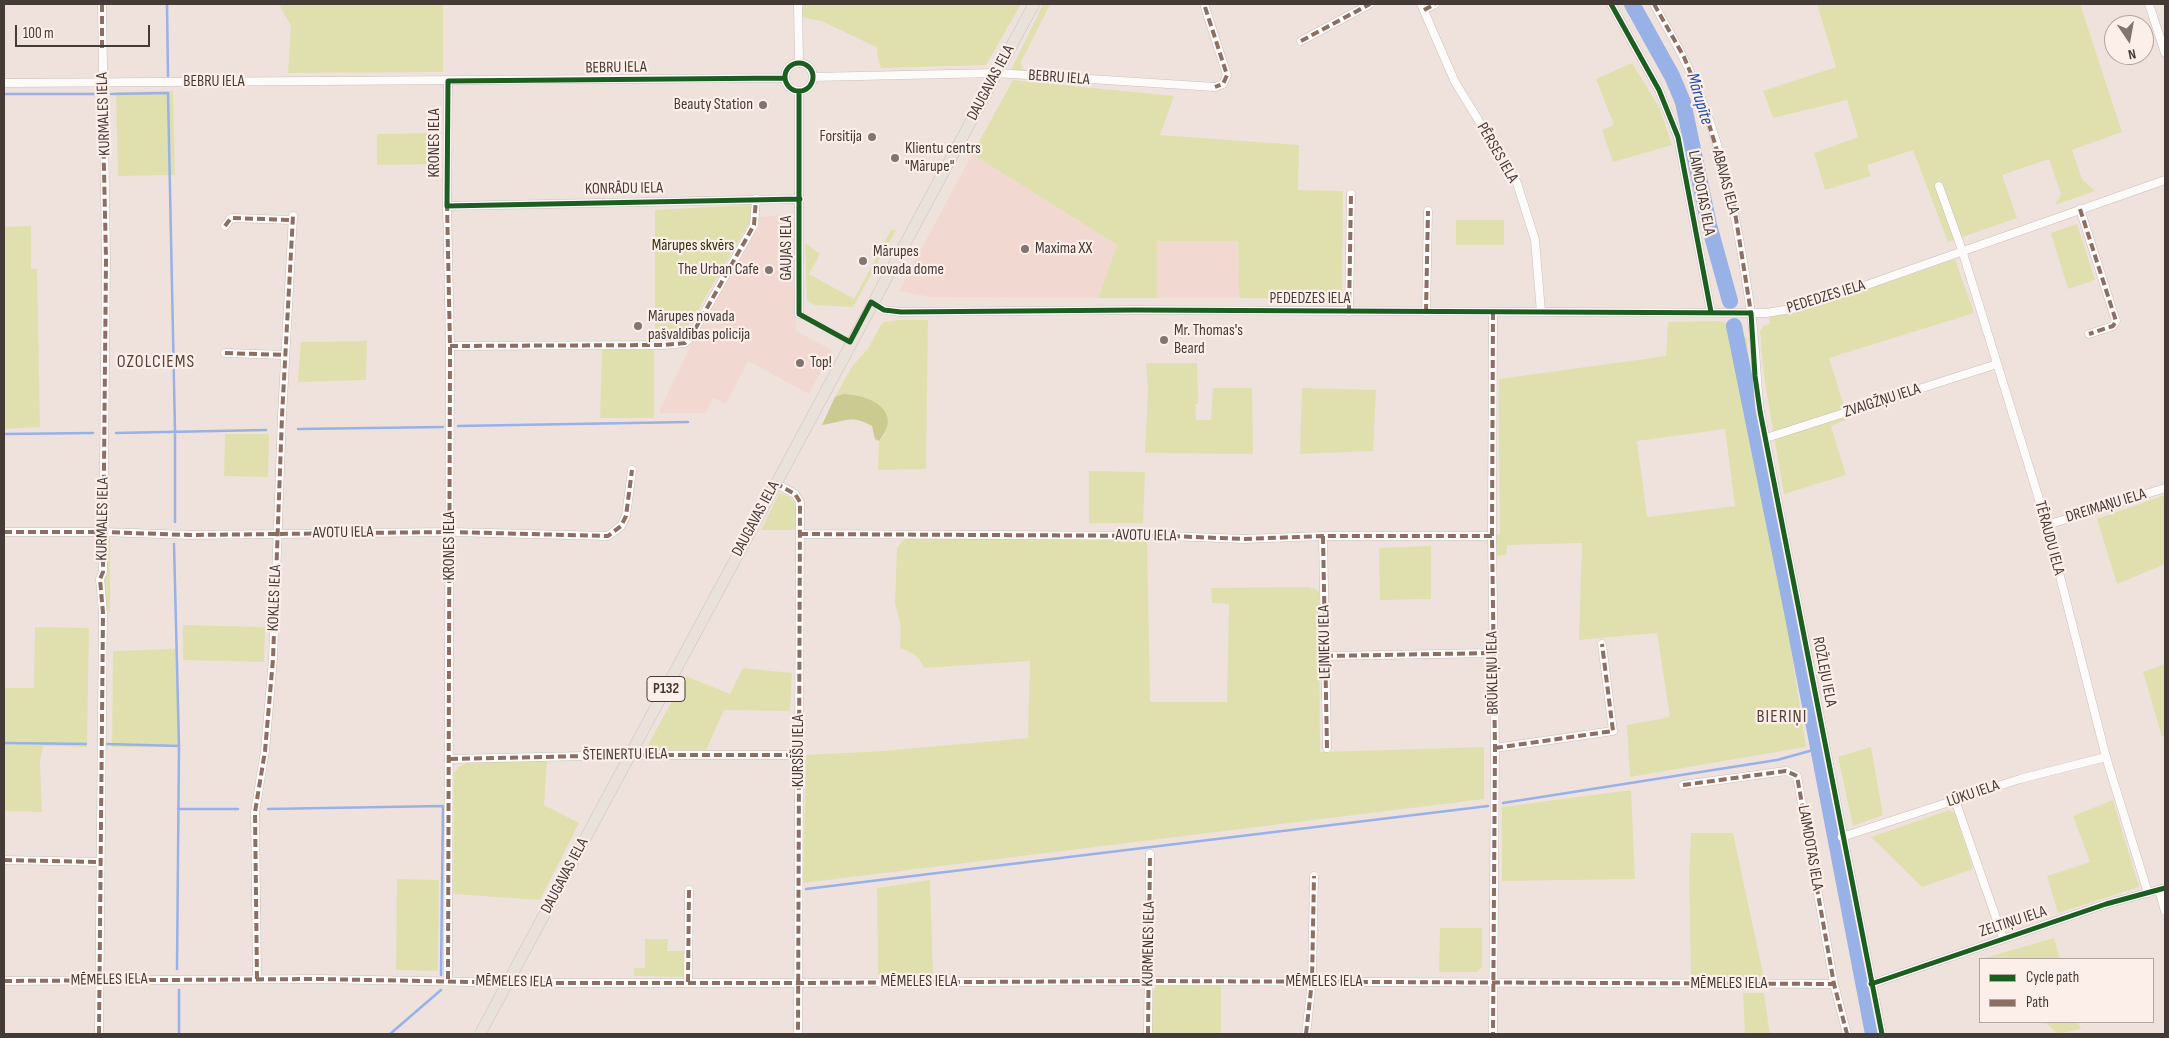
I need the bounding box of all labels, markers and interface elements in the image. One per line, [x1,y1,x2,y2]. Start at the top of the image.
scale bar [18,15,152,47]
north arrow [2104,15,2154,65]
text: 100 m [23,24,54,43]
street label: DAUGAVAS IELA [963,42,1019,124]
text: N [2127,45,2137,63]
street label: BEBRU IELA [585,58,647,78]
street label: BEBRU IELA [1028,66,1090,90]
water label: Mārupīte [1681,70,1717,128]
street label: KURMALES IELA [93,72,115,156]
street label: BEBRU IELA [183,72,245,92]
place label: Beauty Station [674,95,753,115]
marker: Beauty Station [757,99,769,111]
street label: KRONES IELA [425,108,445,178]
street label: PĒRSES IELA [1472,119,1522,187]
place label: Forsitija [820,127,862,147]
marker: Forsitija [866,131,878,143]
place label: Klientu centrs "Mārupe" [905,139,981,177]
street label: ABAVAS IELA [1707,148,1743,216]
street label: LAIMDOTAS IELA [1683,149,1719,237]
marker: Klientu centrs "Mārupe" [889,152,901,164]
street label: KONRĀDU IELA [585,179,663,199]
street label: GAUJAS IELA [777,216,797,280]
park label: Mārupes skvērs [652,236,734,256]
place label: Maxima XX [1035,239,1092,259]
place label: Mārupes novada dome [873,242,944,280]
marker: Maxima XX [1019,243,1031,255]
marker: Mārupes novada dome [857,255,869,267]
place label: The Urban Cafe [678,260,759,280]
marker: The Urban Cafe [763,264,775,276]
street label: PEDEDZES IELA [1785,276,1867,318]
street label: PEDEDZES IELA [1270,289,1350,309]
place label: Mārupes novada pašvaldības policija [648,307,750,345]
marker: Mārupes novada pašvaldības policija [632,320,644,332]
place label: Mr. Thomas's Beard [1174,321,1243,359]
marker: Mr. Thomas's Beard [1158,334,1170,346]
district label: OZOLCIEMS [116,351,196,373]
place label: Top! [810,353,832,373]
marker: Top! [794,357,806,369]
street label: ZVAIGŽŅU IELA [1841,380,1923,422]
street label: KURMALES IELA [93,477,113,561]
street label: DAUGAVAS IELA [728,478,784,560]
street label: DREIMAŅU IELA [2064,485,2148,527]
street label: TĒRAUDU IELA [2030,499,2068,577]
street label: KRONES IELA [440,511,460,581]
street label: AVOTU IELA [312,523,374,543]
street label: AVOTU IELA [1115,526,1177,546]
street label: KOKLES IELA [264,564,286,632]
street label: LEJNIEKU IELA [1315,605,1335,679]
street label: BRŪKLEŅU IELA [1483,631,1503,715]
street label: ROŽLEJU IELA [1808,635,1840,709]
road number: P132 [647,676,685,702]
district label: BIERIŅI [1756,706,1808,728]
street label: KURSĪŠU IELA [789,715,809,787]
street label: ŠTEINERTU IELA [582,745,668,765]
street label: LŪKU IELA [1944,776,2002,812]
street label: LAIMDOTAS IELA [1793,804,1827,892]
street label: DAUGAVAS IELA [537,835,593,917]
street label: KURMENES IELA [1139,901,1159,987]
street label: ZELTIŅU IELA [1977,902,2049,942]
legend [1979,958,2154,1023]
text: Cycle path [2026,968,2079,987]
street label: MĒMELES IELA [70,970,148,990]
street label: MĒMELES IELA [475,972,553,992]
street label: MĒMELES IELA [881,972,957,992]
street label: MĒMELES IELA [1286,972,1362,992]
street label: MĒMELES IELA [1691,974,1767,994]
text: Path [2026,993,2049,1012]

